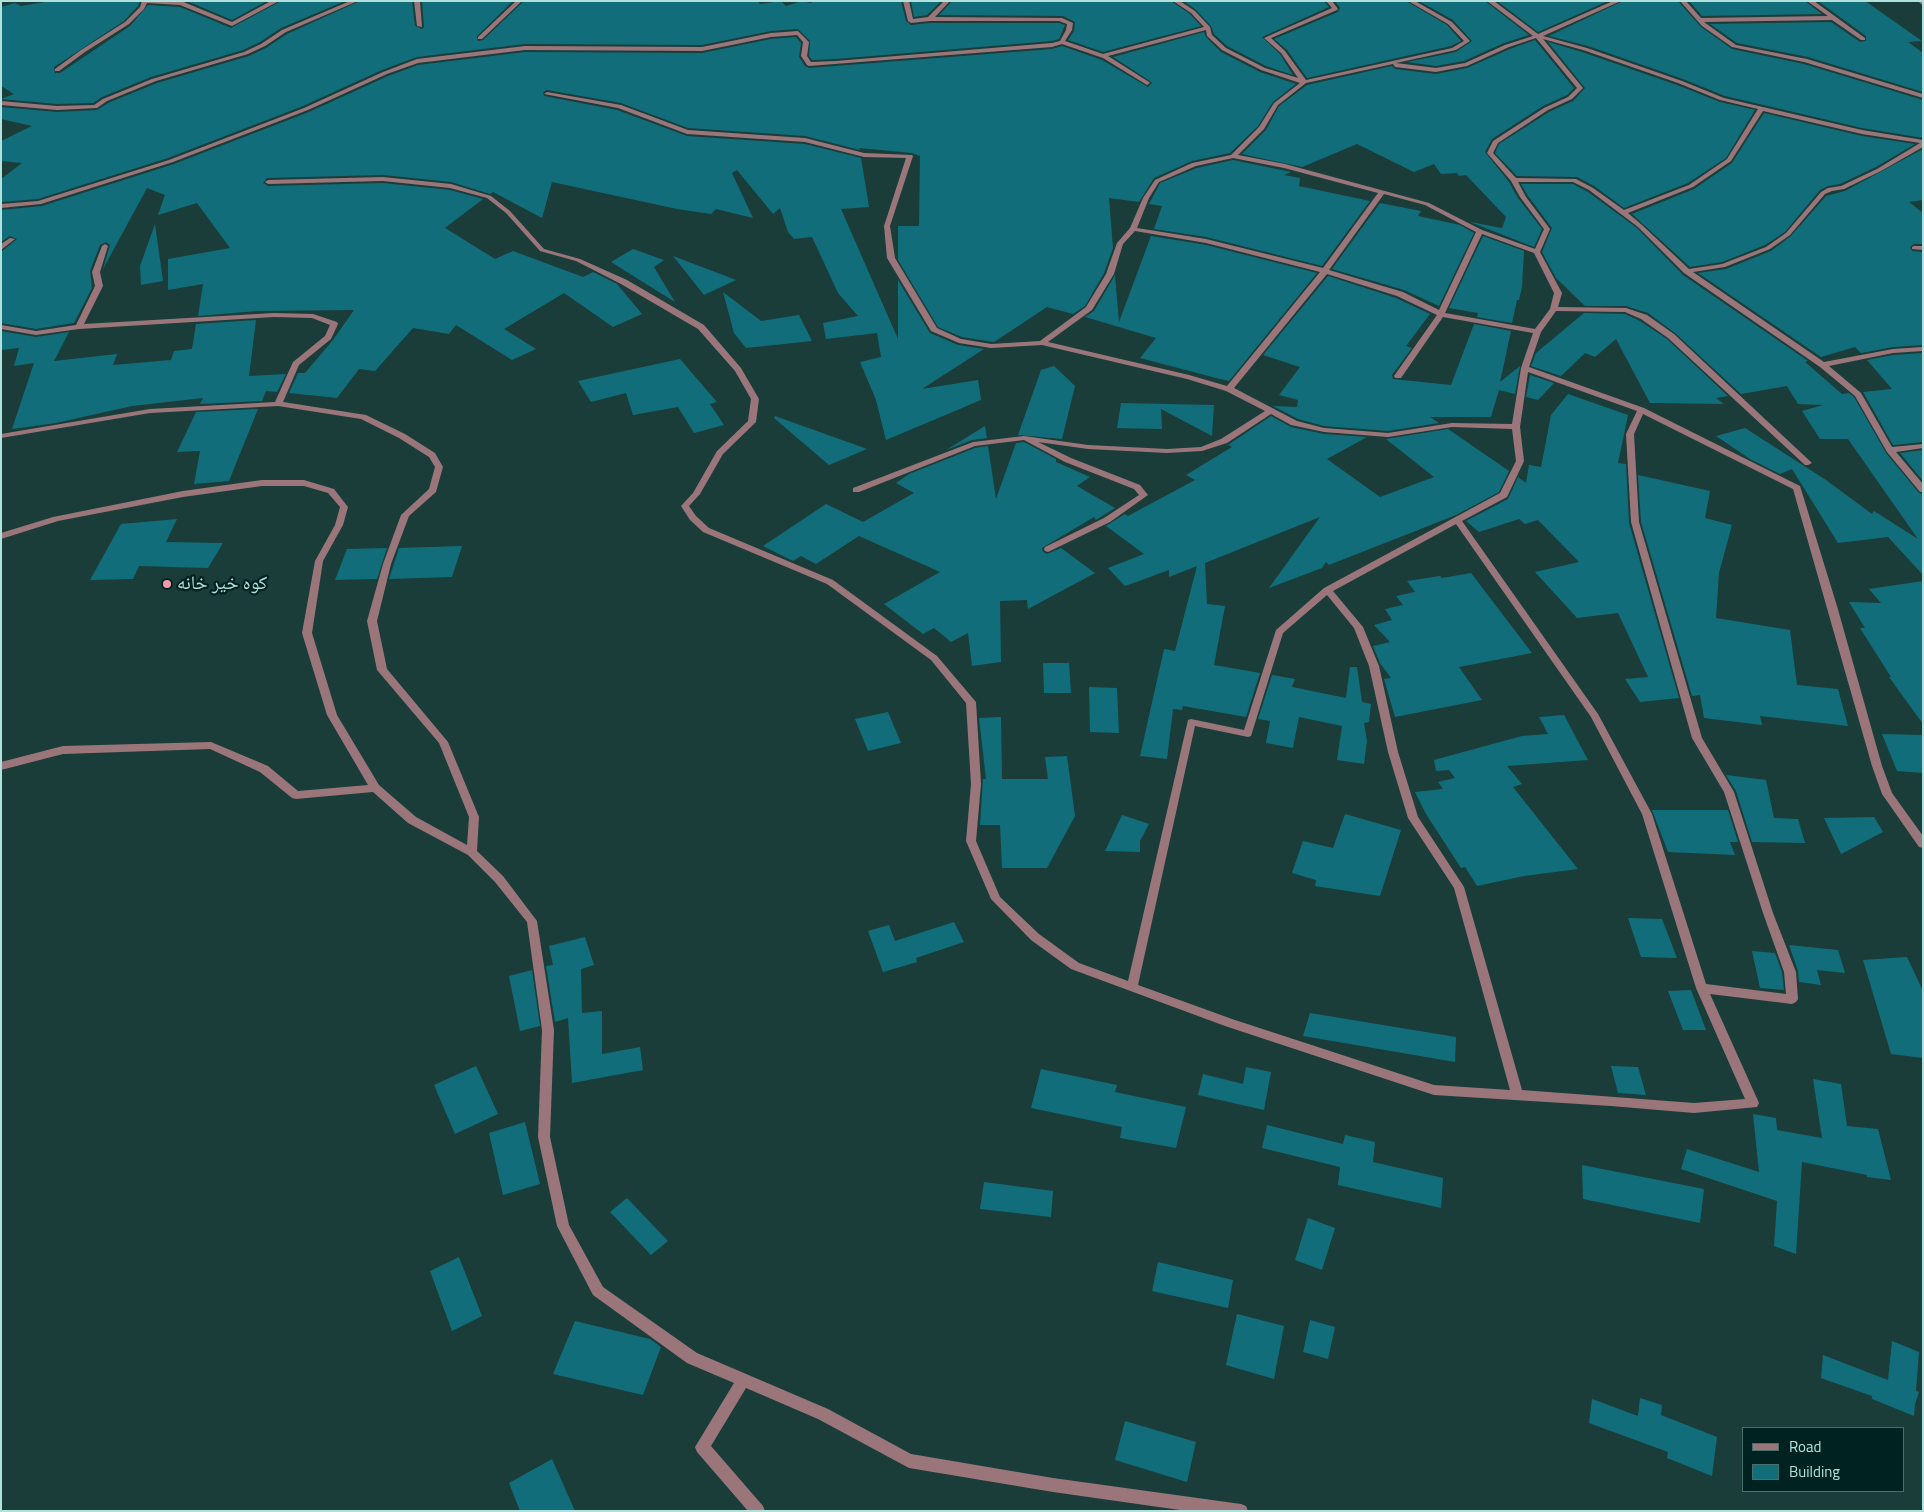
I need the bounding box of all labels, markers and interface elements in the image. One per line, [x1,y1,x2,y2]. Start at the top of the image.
place label: کوه خير خانه [177,573,267,595]
marker: کوه خير خانه [161,578,173,590]
legend [1742,1427,1904,1492]
text: Road [1789,1435,1821,1458]
text: Building [1789,1460,1840,1483]

